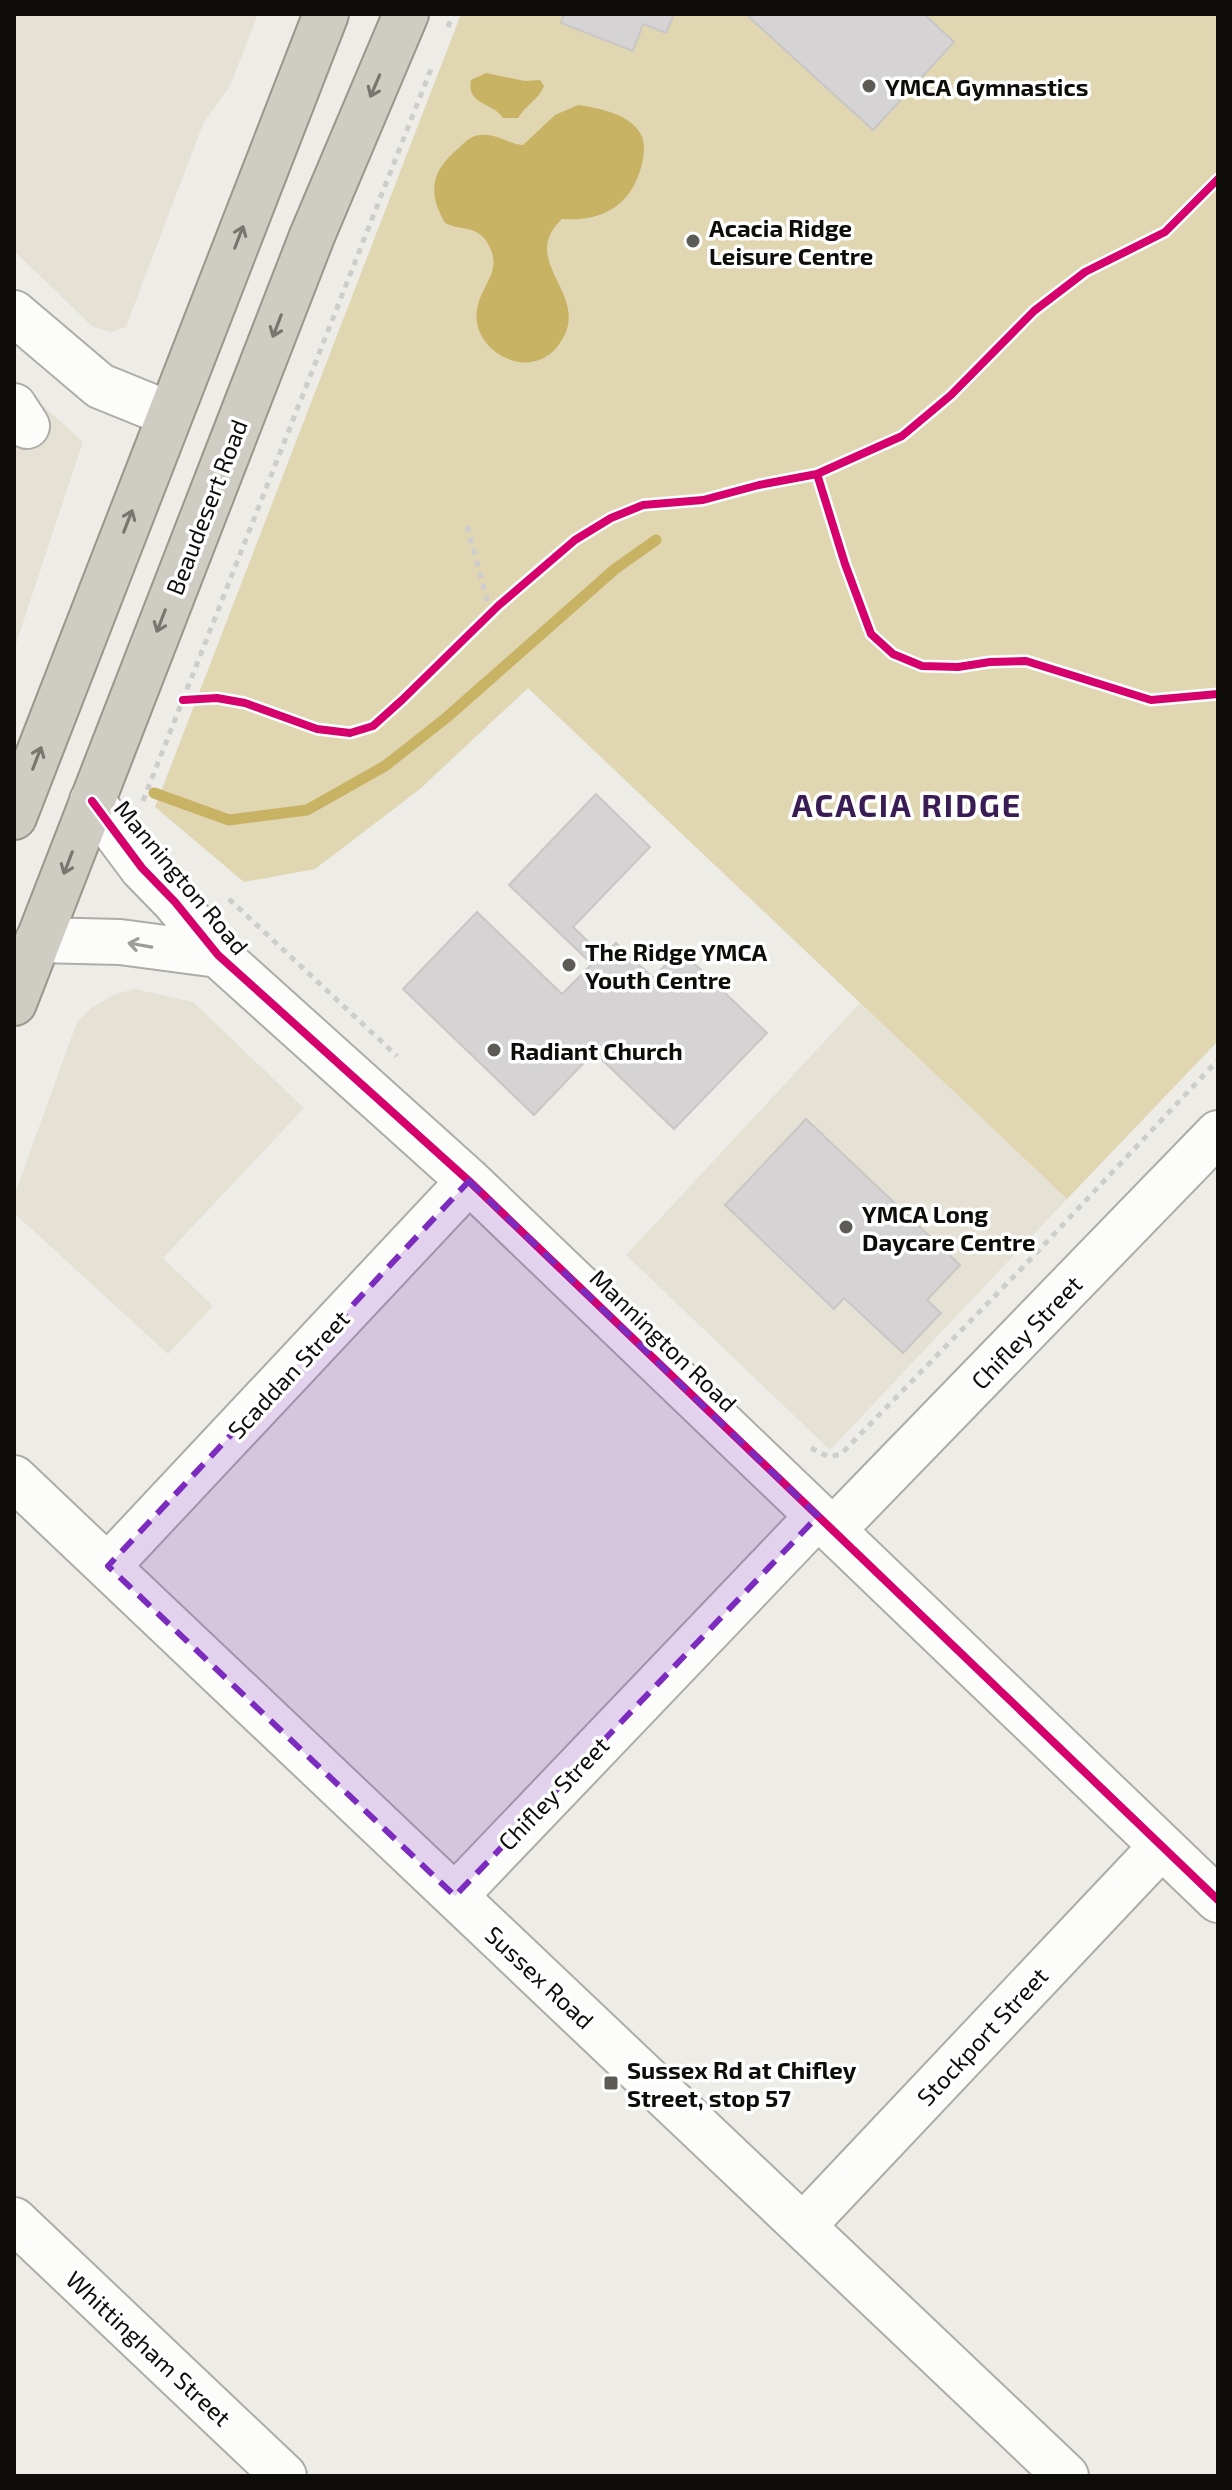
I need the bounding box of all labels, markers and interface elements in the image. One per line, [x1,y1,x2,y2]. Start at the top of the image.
place label: YMCA Gymnastics [885,72,1088,101]
one-way arrow [367,73,382,98]
marker: YMCA Gymnastics [860,77,878,95]
place label: Acacia Ridge Leisure Centre [709,213,873,270]
one-way arrow [232,225,247,250]
marker: Acacia Ridge Leisure Centre [684,232,702,250]
one-way arrow [268,313,283,338]
street label: Beaudesert Road [159,415,253,599]
one-way arrow [122,509,136,534]
one-way arrow [153,608,168,633]
one-way arrow [31,746,45,771]
district label: ACACIA RIDGE [792,785,1022,823]
street label: Mannington Road [109,794,255,960]
one-way arrow [60,850,74,875]
one-way arrow [128,937,154,952]
place label: The Ridge YMCA Youth Centre [585,937,768,994]
marker: The Ridge YMCA Youth Centre [560,956,578,974]
place label: Radiant Church [510,1036,683,1065]
marker: Radiant Church [485,1041,503,1059]
place label: YMCA Long Daycare Centre [862,1199,1036,1256]
marker: YMCA Long Daycare Centre [837,1218,855,1236]
street label: Mannington Road [585,1263,743,1417]
street label: Chifley Street [965,1269,1087,1395]
street label: Scaddan Street [221,1304,355,1444]
street label: Chifley Street [492,1730,614,1856]
street label: Sussex Road [480,1919,600,2035]
street label: Stockport Street [911,1961,1053,2111]
place label: Sussex Rd at Chifley Street, stop 57 [627,2055,857,2112]
marker: Sussex Rd at Chifley Street, stop 57 [602,2074,620,2092]
street label: Whittingham Street [61,2264,237,2432]

